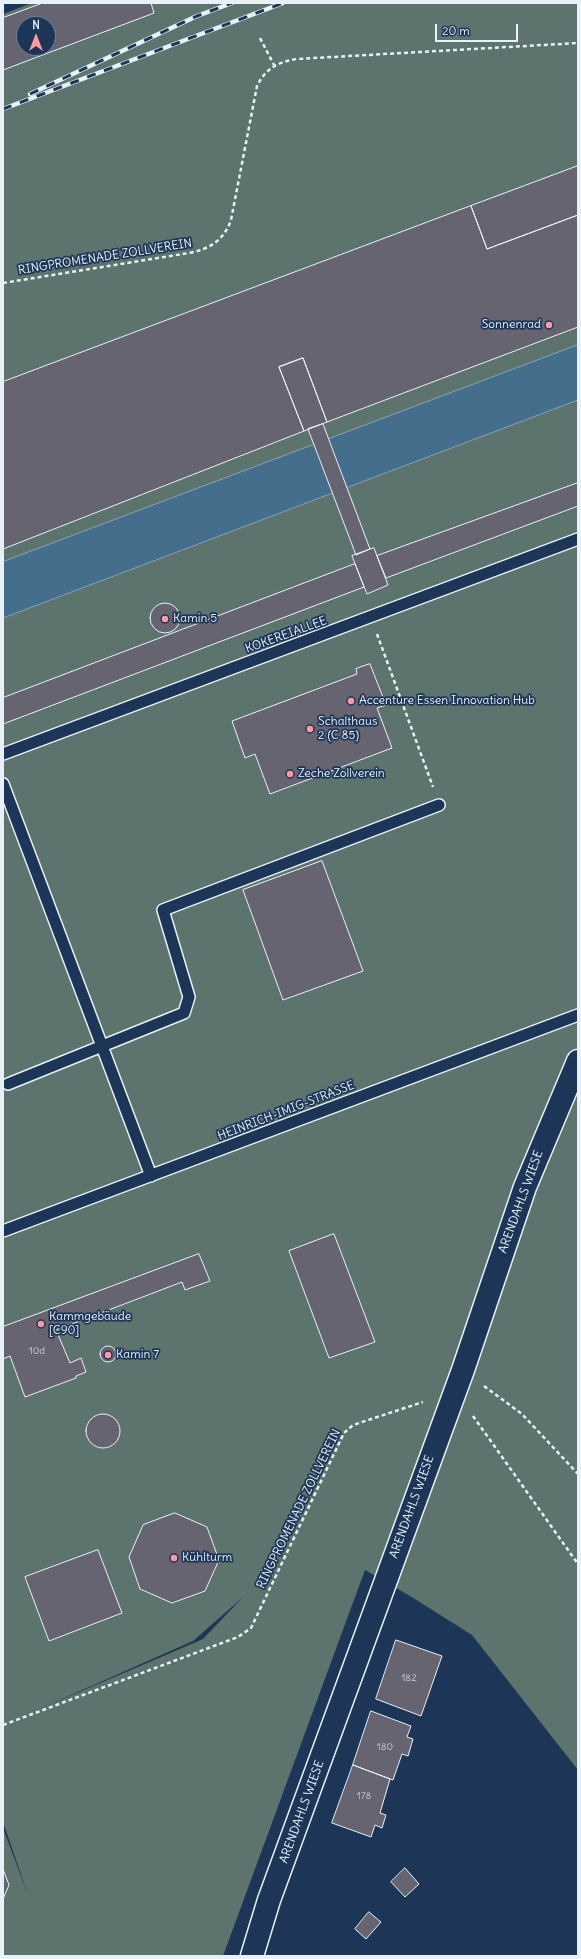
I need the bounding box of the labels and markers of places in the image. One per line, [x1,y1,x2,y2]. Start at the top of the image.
place label: Sonnenrad [482,318,541,332]
marker: Sonnenrad [544,320,554,330]
place label: Kamin 5 [173,612,217,626]
marker: Kamin 5 [160,614,170,624]
place label: Accenture Essen Innovation Hub [359,694,535,708]
marker: Accenture Essen Innovation Hub [346,696,356,706]
place label: Schalthaus 2 (C 85) [318,715,377,743]
marker: Schalthaus 2 (C 85) [305,724,315,734]
place label: Zeche Zollverein [298,767,385,781]
marker: Zeche Zollverein [285,769,295,779]
place label: Kammgebäude [C90] [49,1310,131,1338]
marker: Kammgebäude [C90] [36,1319,46,1329]
place label: Kamin 7 [116,1348,159,1362]
marker: Kamin 7 [103,1350,113,1360]
place label: Kühlturm [182,1551,232,1565]
marker: Kühlturm [169,1553,179,1563]

